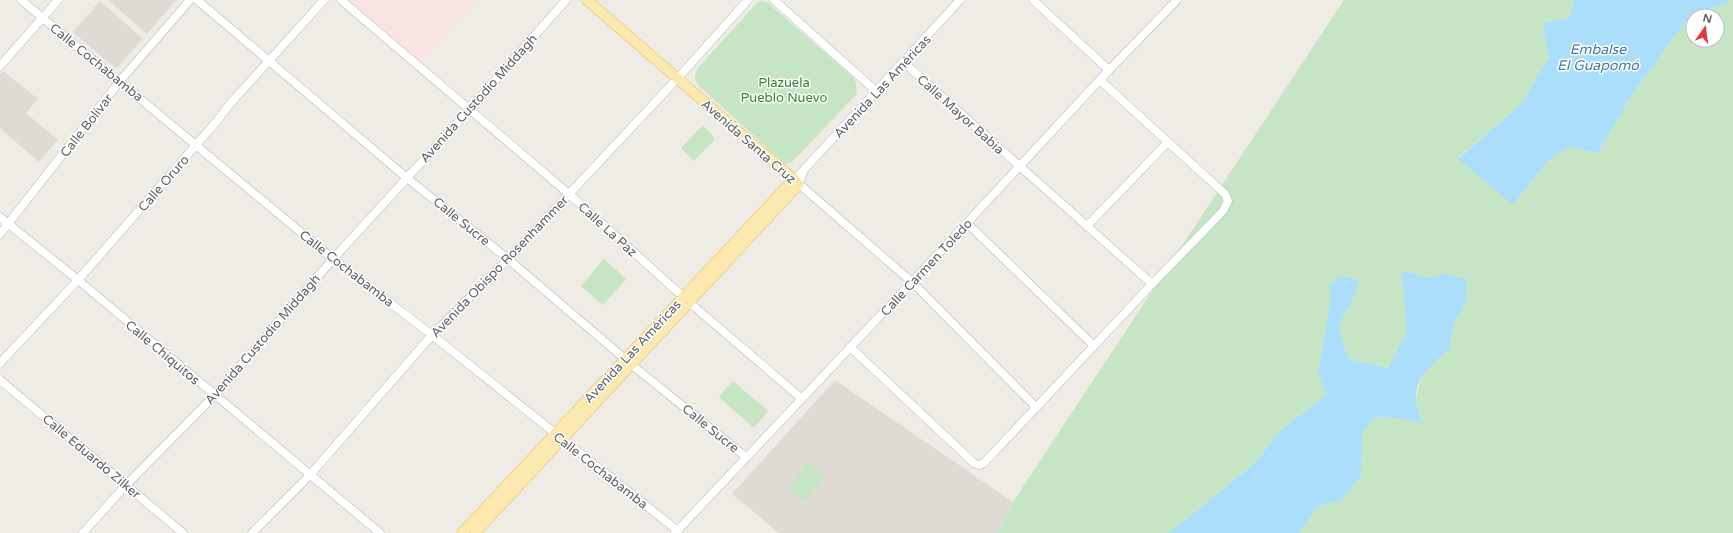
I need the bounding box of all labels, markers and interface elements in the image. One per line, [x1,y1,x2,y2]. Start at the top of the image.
north arrow [1685,8,1725,48]
text: N [1701,11,1713,26]
street label: Calle Cochabamba [46,20,146,105]
street label: Avenida Custodio Middagh [417,31,541,166]
street label: Avenida Las Américas [831,32,935,142]
water label: Embalse El Guapomó [1557,41,1640,74]
street label: Calle Mayor Babia [914,71,1007,158]
park label: Plazuela Pueblo Nuevo [741,75,828,106]
street label: Calle Bolívar [57,91,116,160]
street label: Avenida Santa Cruz [698,96,799,187]
street label: Calle Oruro [135,152,193,215]
street label: Avenida Obispo Rosenhammer [428,192,572,341]
street label: Calle Sucre [430,194,493,250]
street label: Calle La Paz [575,199,640,260]
street label: Calle Carmen Toledo [878,216,976,320]
street label: Calle Cochabamba [296,227,397,311]
street label: Avenida Custodio Middagh [202,271,324,408]
street label: Avenida Las Américas [581,297,685,407]
street label: Calle Chiquitos [122,317,203,389]
street label: Calle Sucre [679,401,742,457]
street label: Calle Eduardo Zilker [39,411,144,503]
street label: Calle Cochabamba [550,429,651,513]

